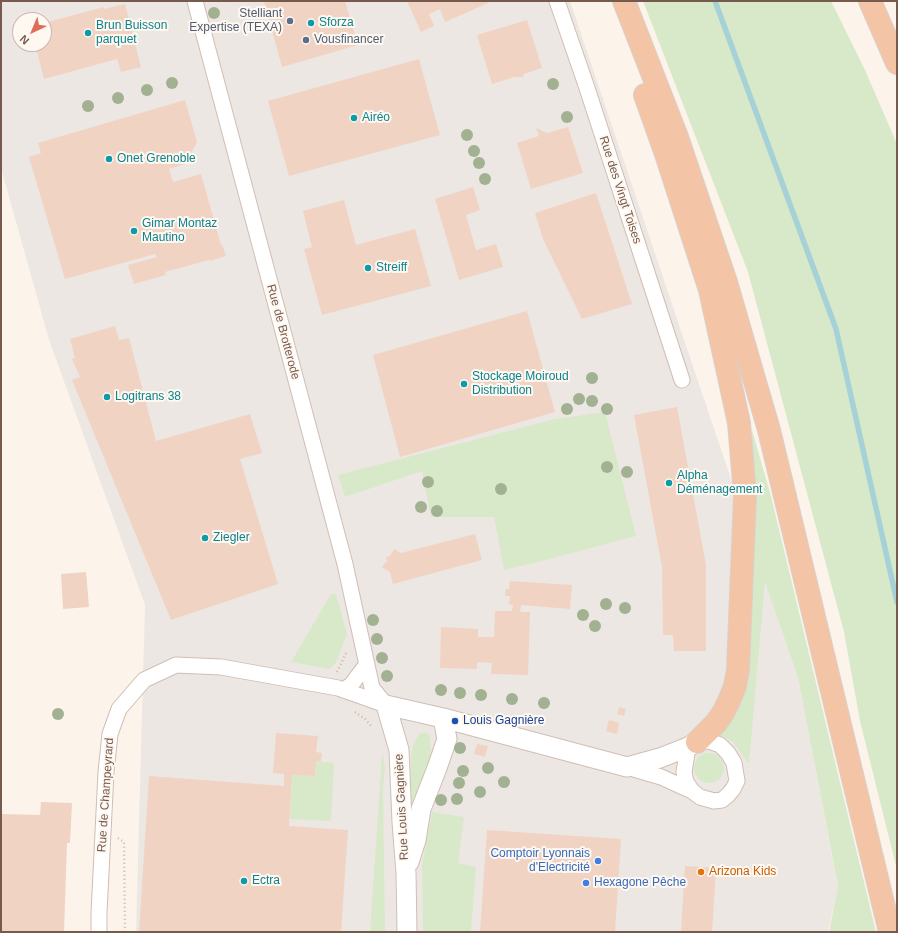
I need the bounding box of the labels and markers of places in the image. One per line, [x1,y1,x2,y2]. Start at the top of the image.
place label: Stelliant Expertise (TEXA) [189,7,282,35]
marker: Stelliant Expertise (TEXA) [285,16,295,26]
place label: Sforza [319,16,354,30]
marker: Sforza [306,18,316,28]
place label: Brun Buisson parquet [96,19,167,47]
marker: Brun Buisson parquet [83,28,93,38]
place label: Vousfinancer [314,33,383,47]
marker: Vousfinancer [301,35,311,45]
place label: Airéo [362,111,390,125]
marker: Airéo [349,113,359,123]
place label: Onet Grenoble [117,152,196,166]
marker: Onet Grenoble [104,154,114,164]
place label: Gimar Montaz Mautino [142,217,217,245]
marker: Gimar Montaz Mautino [129,226,139,236]
place label: Streiff [376,261,407,275]
marker: Streiff [363,263,373,273]
place label: Stockage Moiroud Distribution [472,370,569,398]
marker: Stockage Moiroud Distribution [459,379,469,389]
place label: Logitrans 38 [115,390,181,404]
marker: Logitrans 38 [102,392,112,402]
place label: Alpha Déménagement [677,469,762,497]
marker: Alpha Déménagement [664,478,674,488]
place label: Ziegler [213,531,250,545]
marker: Ziegler [200,533,210,543]
place label: Louis Gagnière [463,714,544,728]
marker: Louis Gagnière [450,716,460,726]
place label: Comptoir Lyonnais d'Electricité [490,847,590,875]
marker: Comptoir Lyonnais d'Electricité [593,856,603,866]
place label: Arizona Kids [709,865,776,879]
marker: Arizona Kids [696,867,706,877]
place label: Ectra [252,874,280,888]
marker: Ectra [239,876,249,886]
place label: Hexagone Pêche [594,876,686,890]
marker: Hexagone Pêche [581,878,591,888]

